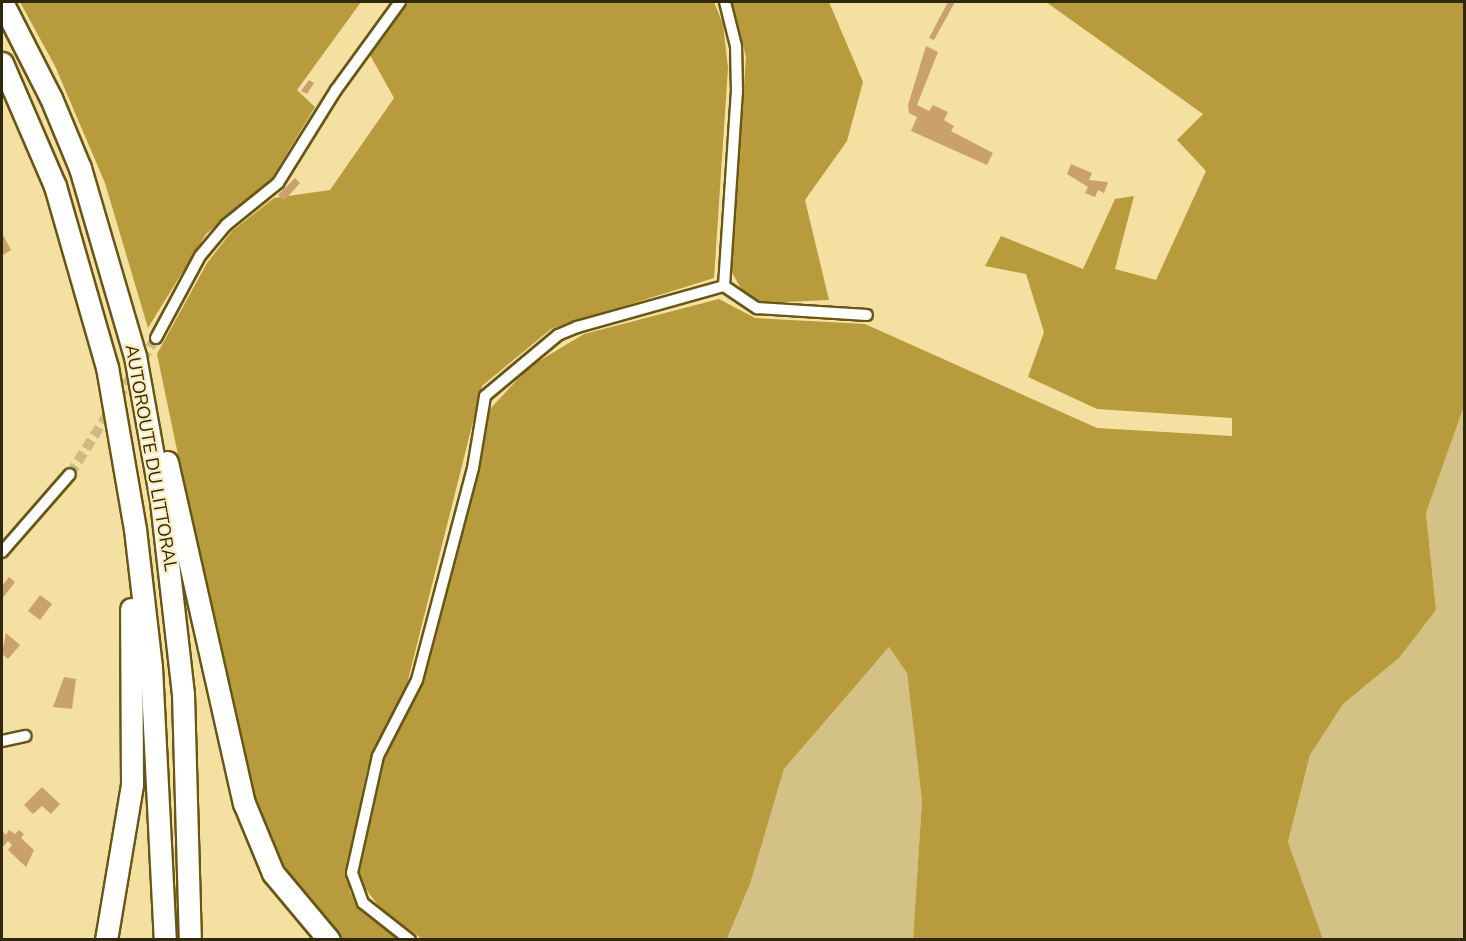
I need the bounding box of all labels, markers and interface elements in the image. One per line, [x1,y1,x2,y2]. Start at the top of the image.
street label: AUTOROUTE DU LITTORAL [120,343,182,573]

